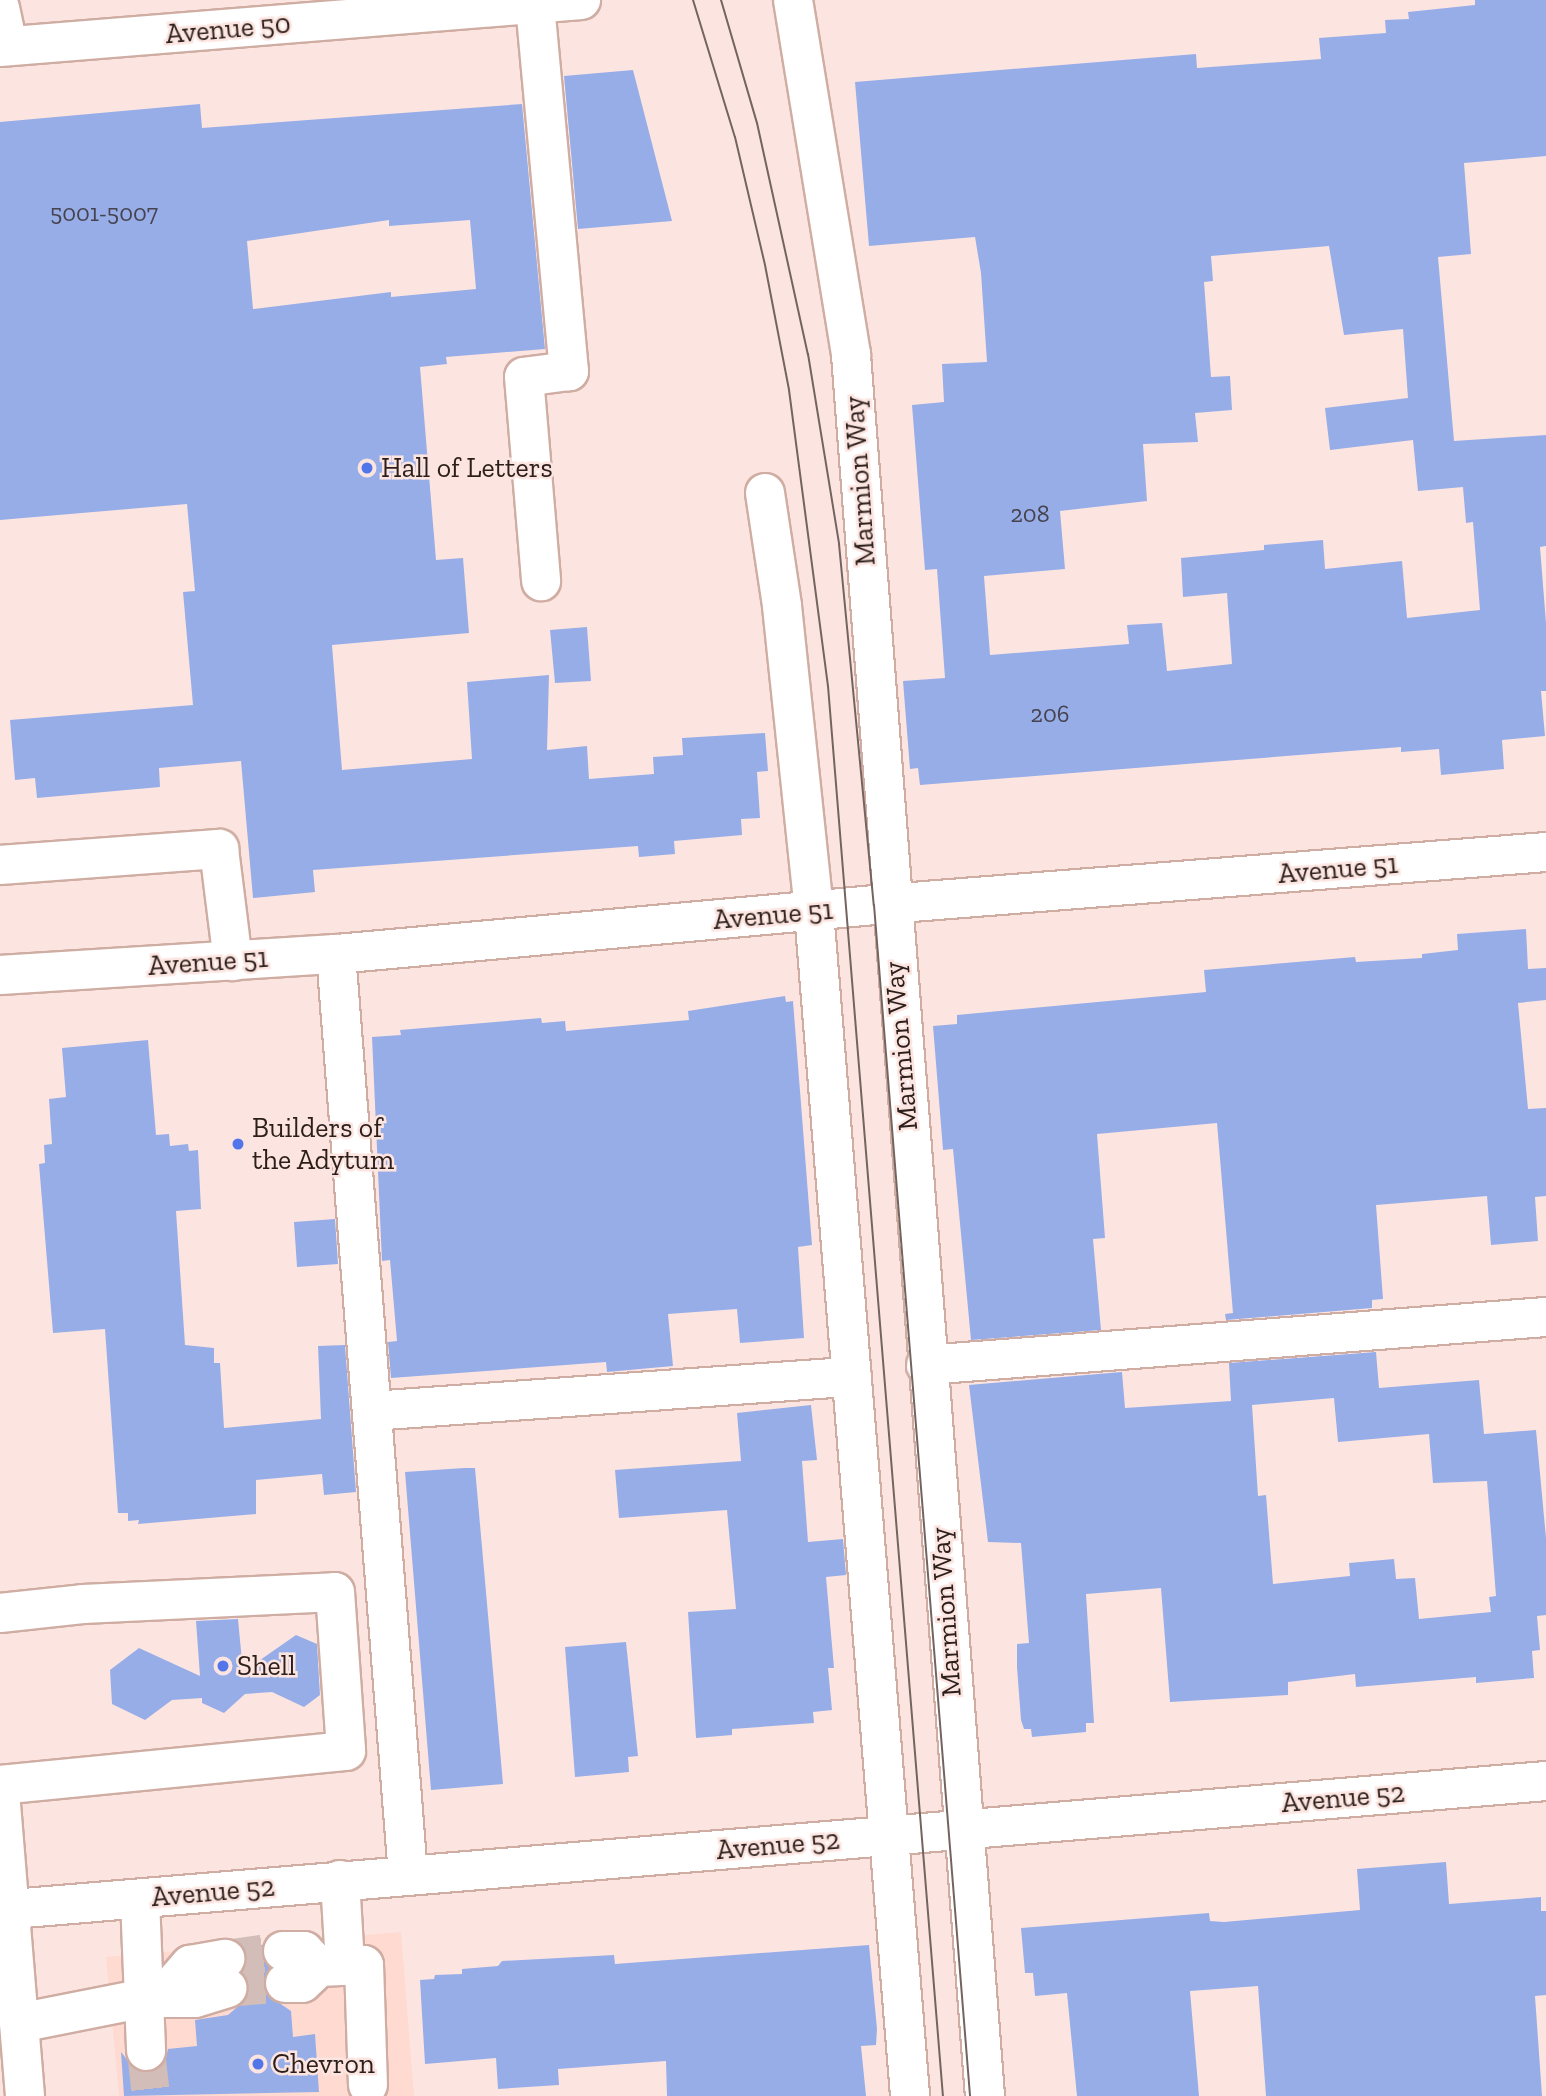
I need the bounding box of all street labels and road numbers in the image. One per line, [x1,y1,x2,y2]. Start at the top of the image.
street label: Avenue 50 [164,7,292,51]
street label: Marmion Way [837,395,883,567]
street label: Avenue 51 [1277,847,1399,891]
street label: Avenue 51 [712,893,834,937]
street label: Avenue 51 [147,941,269,983]
street label: Marmion Way [877,960,925,1132]
street label: Marmion Way [923,1526,969,1698]
street label: Avenue 52 [1280,1776,1406,1820]
street label: Avenue 52 [715,1823,841,1867]
street label: Avenue 52 [150,1870,276,1914]

